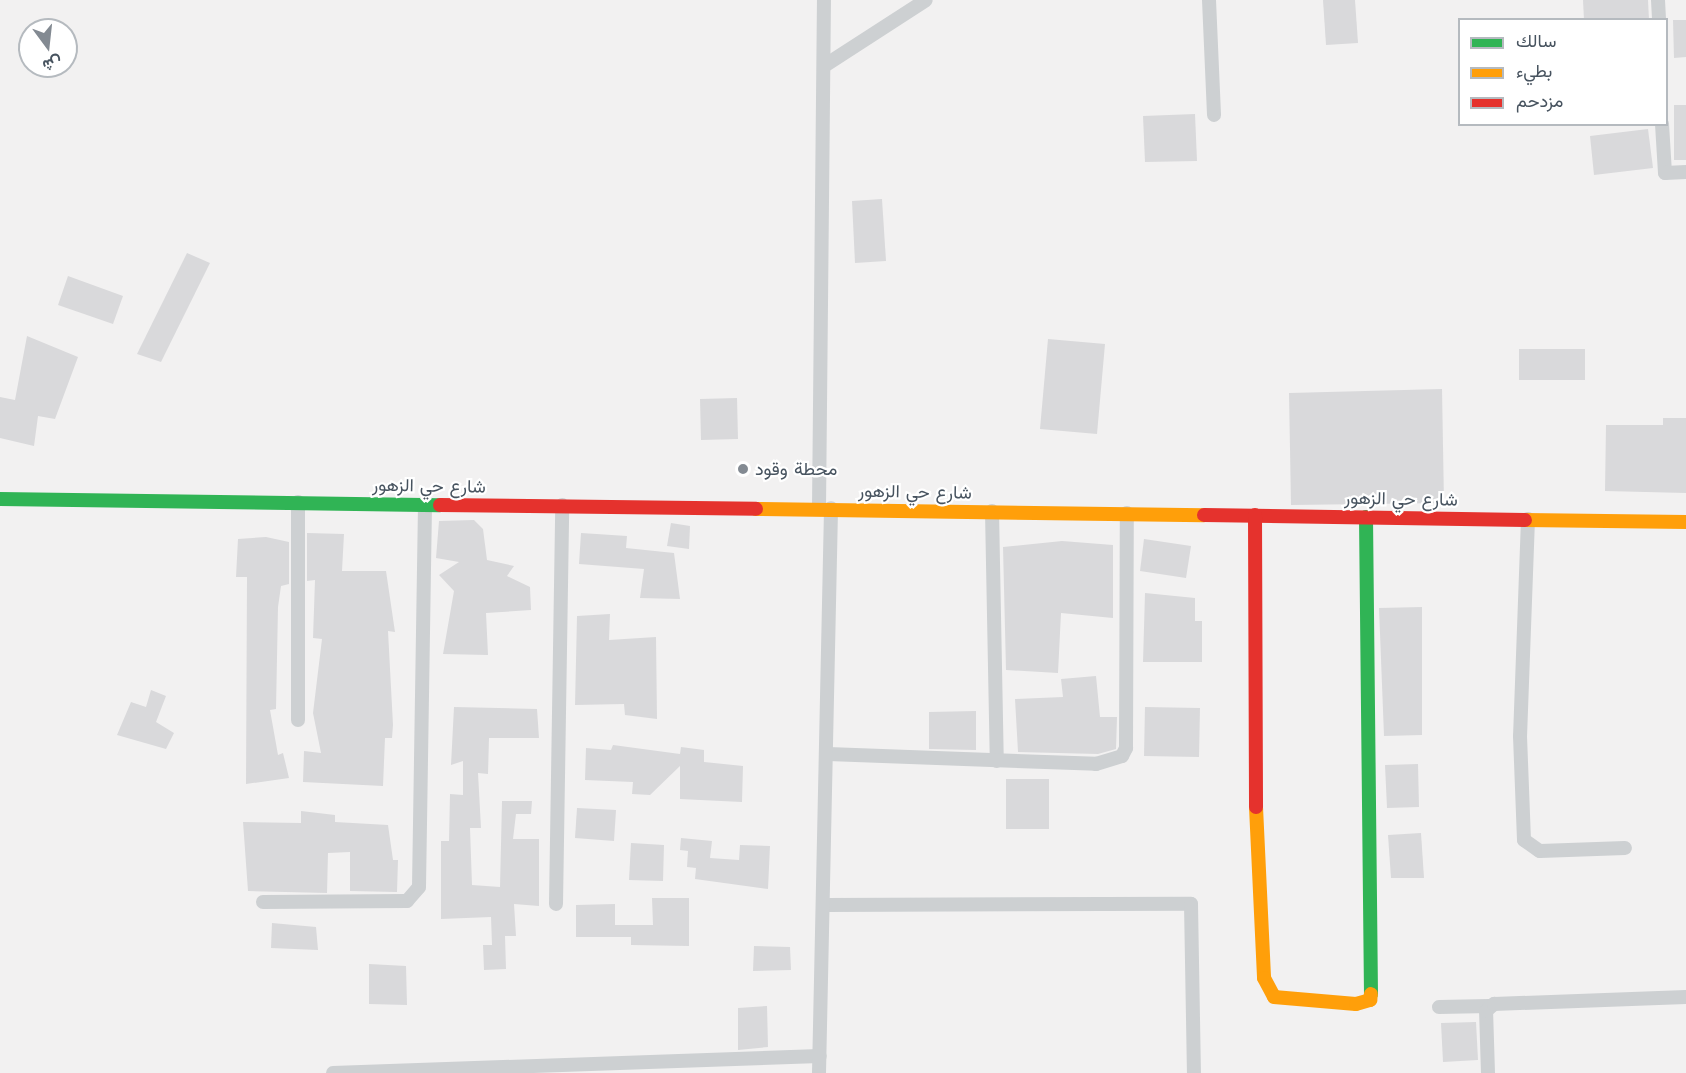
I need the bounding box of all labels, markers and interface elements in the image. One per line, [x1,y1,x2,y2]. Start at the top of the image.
north arrow [18,18,78,78]
legend [1458,18,1668,126]
text: سالك [1516,30,1556,51]
text: ش [41,52,64,76]
text: بطيء [1516,60,1552,81]
text: مزدحم [1516,90,1563,111]
place label: محطة وقود [755,458,837,480]
marker: محطة وقود [736,462,750,476]
street label: شارع حي الزهور [372,474,486,498]
street label: شارع حي الزهور [858,480,972,504]
street label: شارع حي الزهور [1344,487,1458,511]

